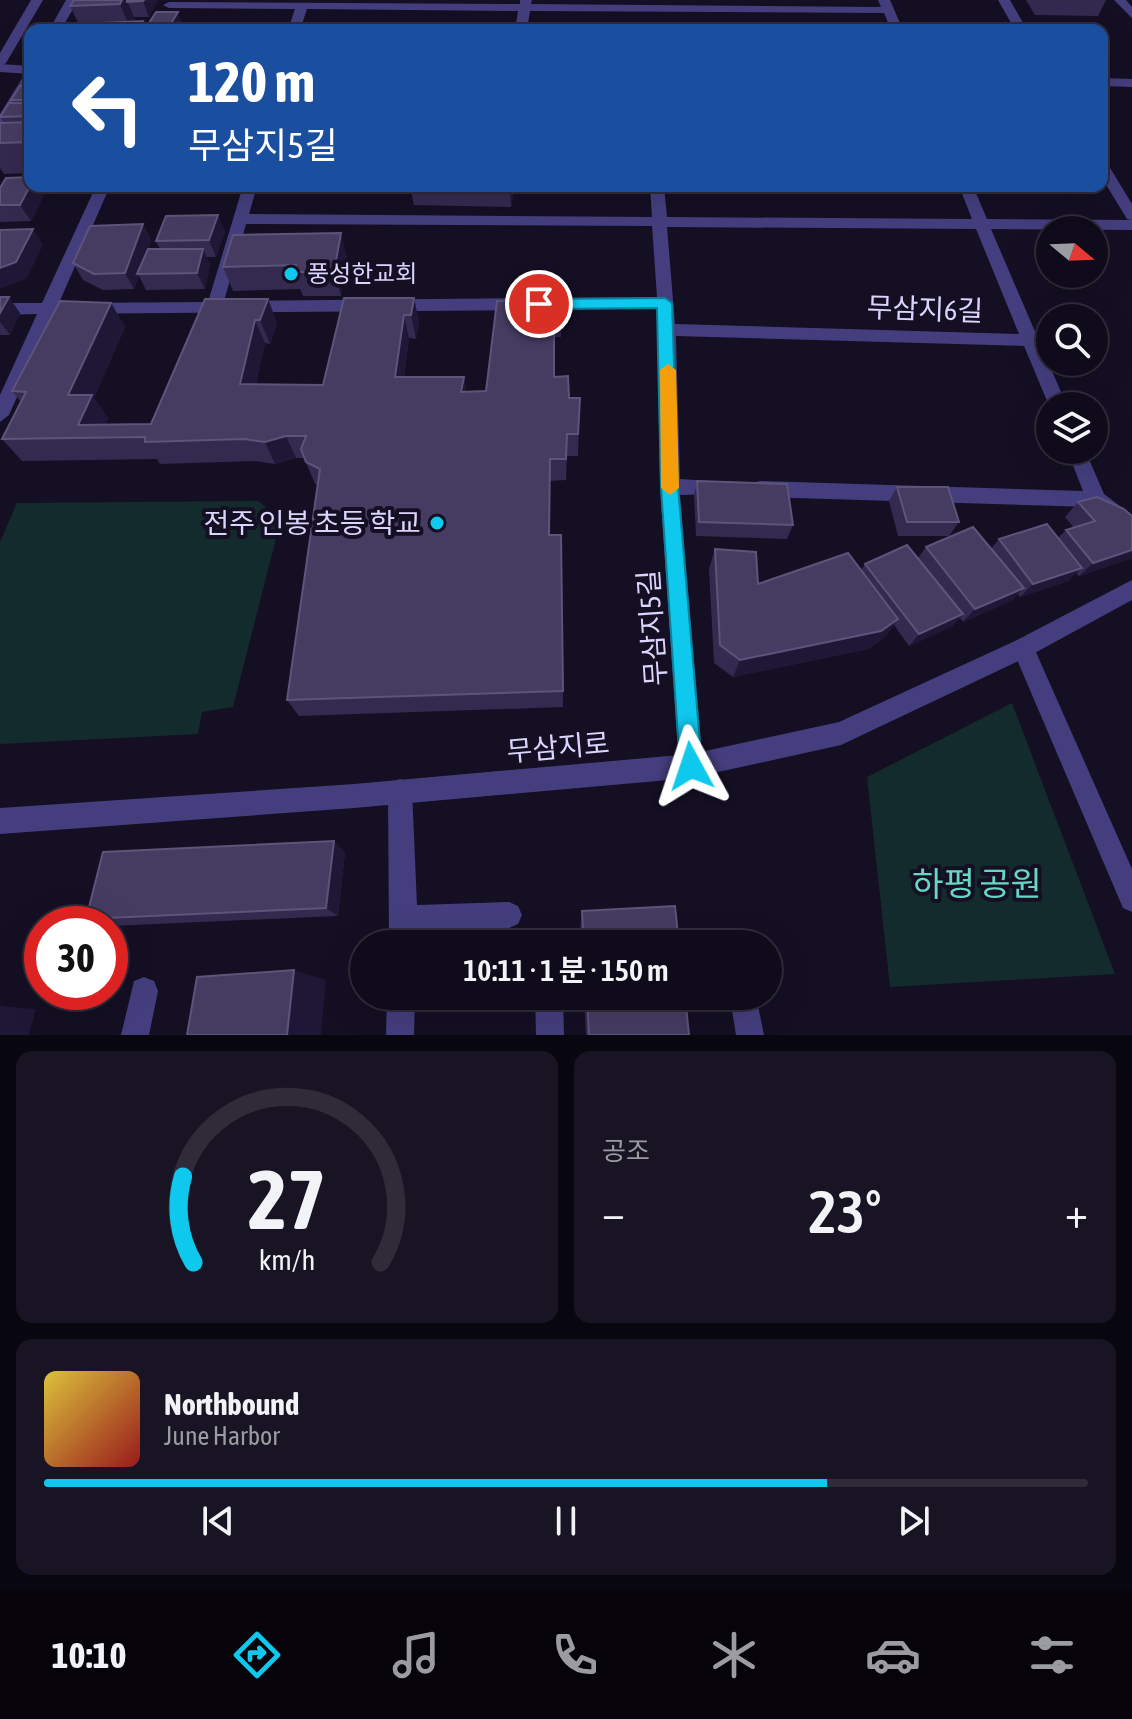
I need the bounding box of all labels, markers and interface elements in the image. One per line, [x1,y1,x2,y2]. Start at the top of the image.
text: 120 m [188,50,315,114]
icon: left [56,56,160,160]
text: 무삼지5길 [188,124,337,166]
north arrow [1036,216,1108,288]
map controls [1036,216,1108,464]
place label: 풍성한교회 [307,260,417,287]
marker: 풍성한교회 [282,265,300,283]
pin [505,270,573,338]
icon: arrive [517,282,561,326]
street label: 무삼지6길 [866,291,984,327]
button: search [1036,304,1108,376]
button: layers [1036,392,1108,464]
place label: 전주 인봉 초등 학교 [203,507,421,539]
marker: 전주 인봉 초등 학교 [428,514,446,532]
street label: 무삼지5길 [632,569,672,687]
position arrow [649,724,733,808]
street label: 무삼지로 [505,727,611,767]
park label: 하평 공원 [912,864,1042,903]
speed limit sign: 30 [24,906,128,1010]
text: 10:11 · 1 분 · 150 m [463,953,669,987]
text: 공조 [602,1136,650,1166]
text: 27 [248,1151,326,1247]
text: 23° [809,1177,881,1246]
text: − [602,1187,625,1237]
text: + [1065,1187,1088,1237]
text: km/h [259,1243,315,1276]
text: Northbound [164,1387,299,1421]
text: June Harbor [164,1421,280,1451]
icon: previous [196,1499,240,1543]
icon: pause [544,1499,588,1543]
icon: next [892,1499,936,1543]
icon: directions [229,1627,285,1683]
icon: music [388,1627,444,1683]
icon: phone [547,1627,603,1683]
icon: climate [706,1627,762,1683]
icon: car [865,1627,921,1683]
icon: filters [1024,1627,1080,1683]
text: 10:10 [52,1634,126,1676]

